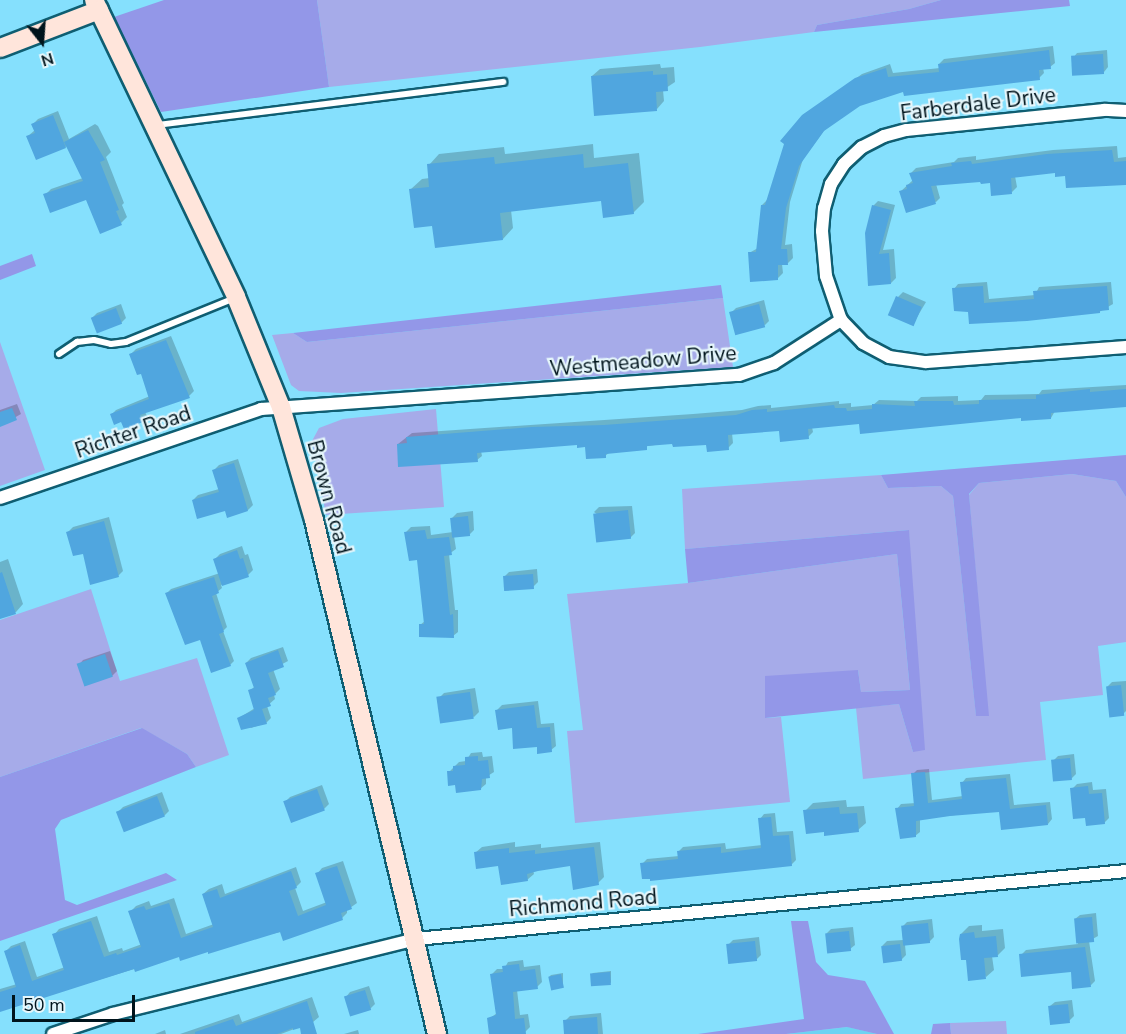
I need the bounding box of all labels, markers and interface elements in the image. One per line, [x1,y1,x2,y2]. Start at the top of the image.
north arrow [12,12,72,72]
text: N [38,47,56,71]
street label: Farberdale Drive [899,82,1057,126]
street label: Westmeadow Drive [549,340,737,382]
street label: Richter Road [72,400,194,464]
street label: Brown Road [302,437,356,557]
street label: Richmond Road [508,884,658,922]
scale bar [15,983,138,1021]
text: 50 m [23,993,65,1017]

